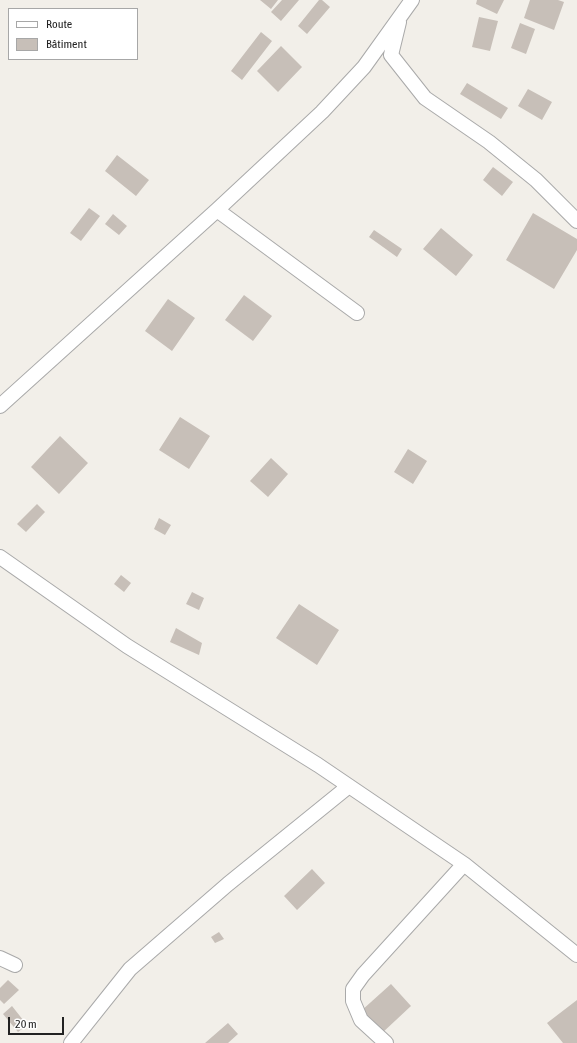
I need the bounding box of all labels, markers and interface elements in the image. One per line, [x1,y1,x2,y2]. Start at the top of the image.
legend [8,8,138,60]
text: Route [46,17,72,31]
text: Bâtiment [46,37,87,51]
scale bar [10,1009,66,1035]
text: 20 m [15,1017,37,1031]

